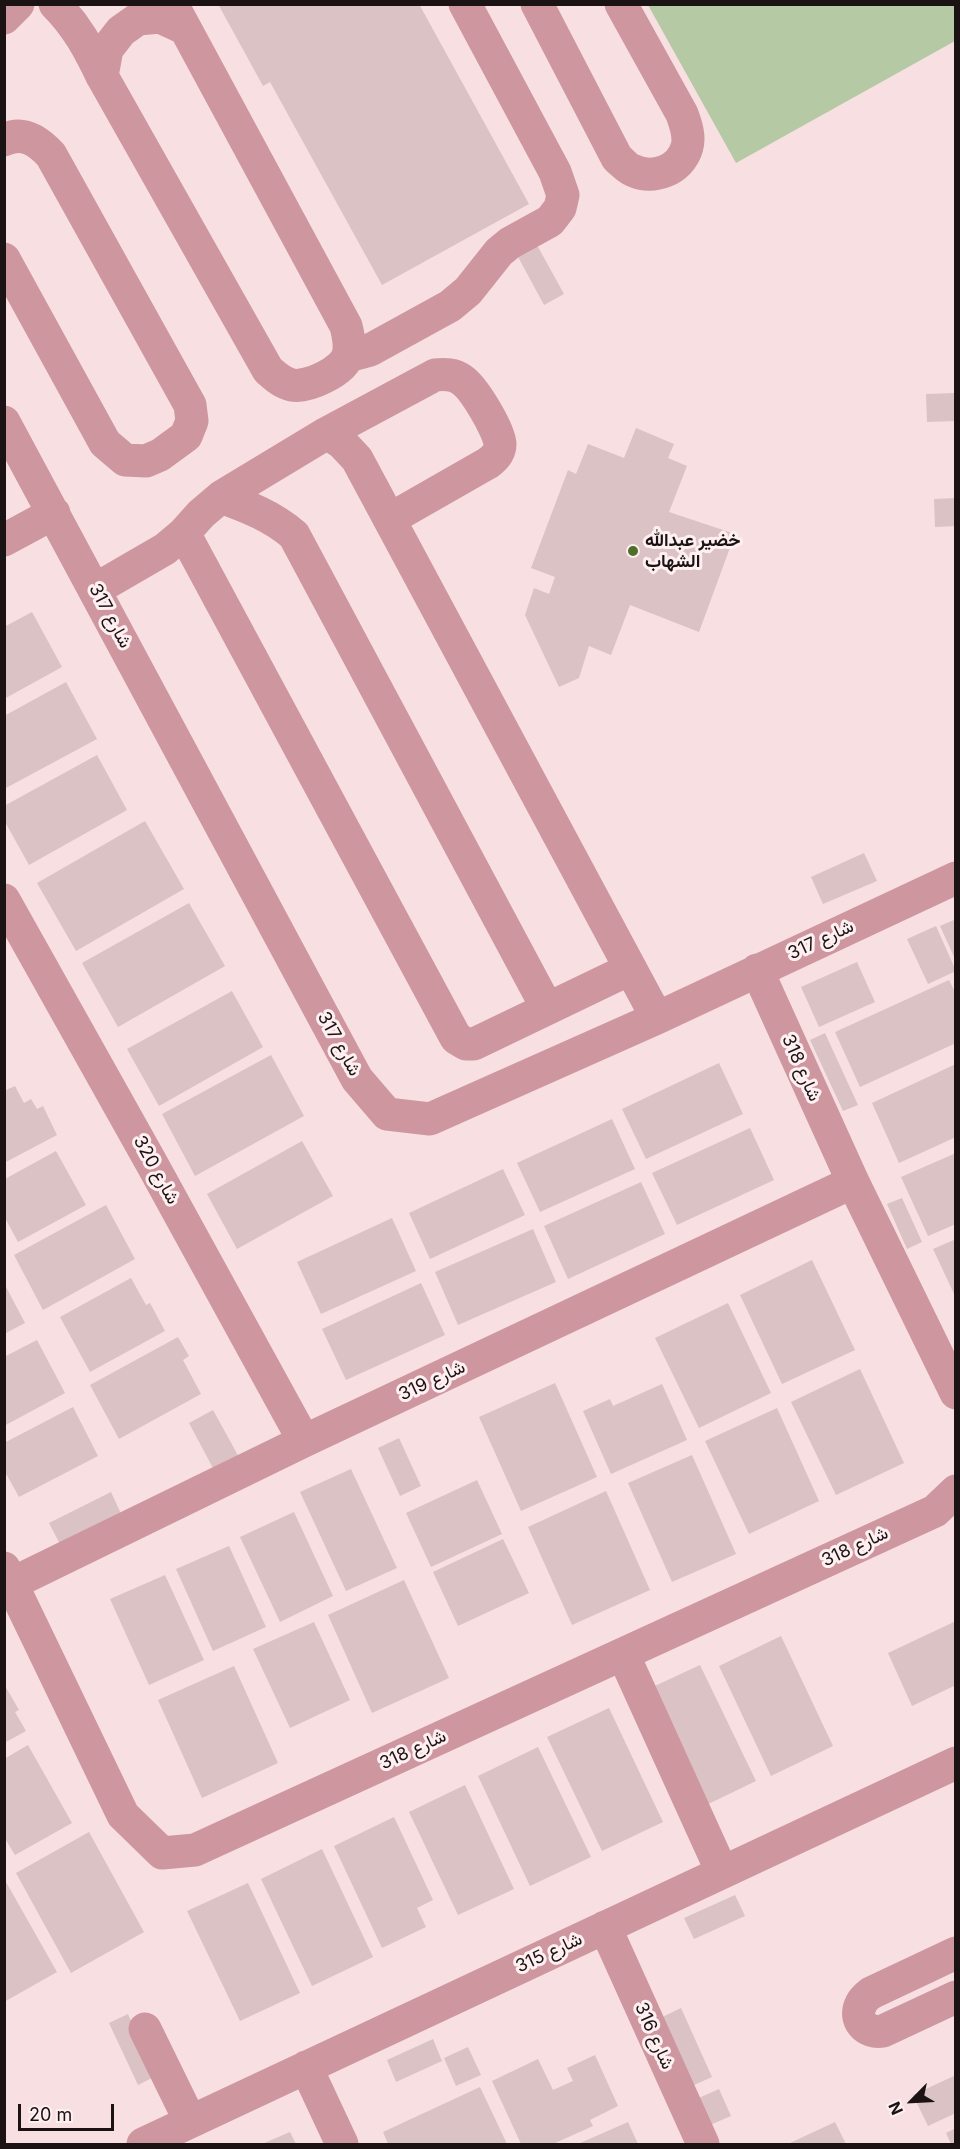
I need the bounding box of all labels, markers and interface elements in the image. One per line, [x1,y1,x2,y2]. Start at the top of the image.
place label: خضير عبدالله الشهاب [645,530,740,572]
marker: خضير عبدالله الشهاب [626,544,640,558]
street label: شارع 317 [84,580,136,652]
street label: شارع 317 [785,915,857,965]
street label: شارع 317 [313,1008,365,1080]
street label: شارع 318 [777,1031,825,1105]
street label: شارع 320 [128,1132,184,1208]
street label: شارع 319 [395,1356,469,1406]
street label: شارع 318 [818,1522,892,1572]
street label: شارع 318 [376,1725,450,1775]
street label: شارع 315 [512,1928,586,1978]
street label: شارع 316 [630,1999,678,2073]
north arrow [882,2071,942,2131]
scale bar [21,2092,117,2130]
text: N [884,2099,907,2118]
text: 20 m [29,2104,72,2125]

